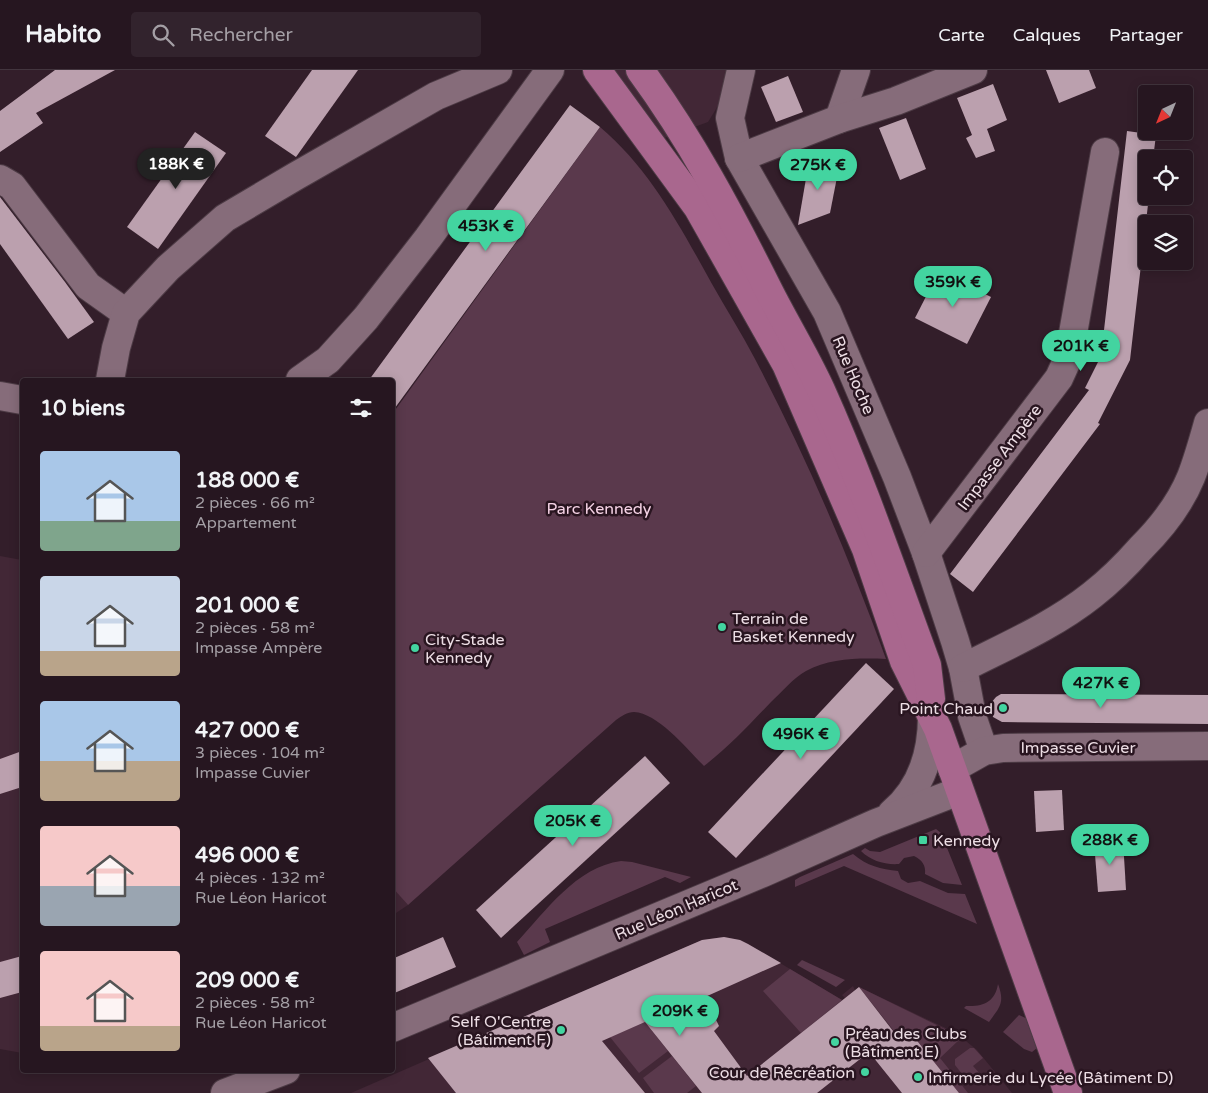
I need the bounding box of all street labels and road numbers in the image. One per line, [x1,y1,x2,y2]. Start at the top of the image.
street label: Rue Hoche [828,333,879,418]
street label: Impasse Ampère [953,401,1046,514]
street label: Impasse Cuvier [1020,738,1136,758]
street label: Rue Léon Haricot [612,875,741,945]

